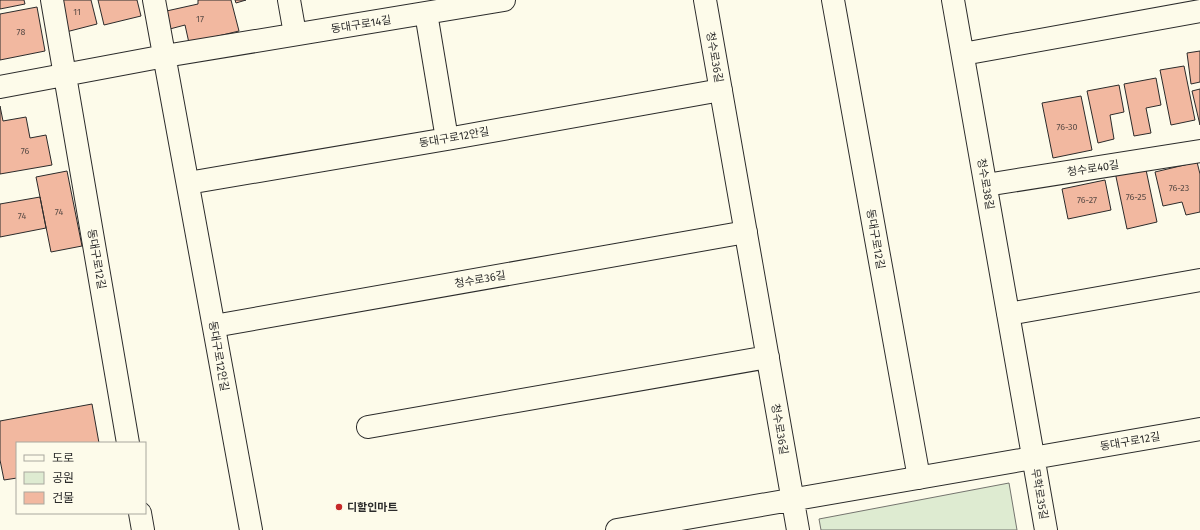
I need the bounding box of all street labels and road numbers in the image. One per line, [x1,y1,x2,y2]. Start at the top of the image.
street label: 동대구로14길 [330,13,392,36]
street label: 청수로36길 [704,30,725,84]
street label: 동대구로12안길 [418,125,490,150]
street label: 청수로38길 [975,157,996,211]
street label: 청수로40길 [1066,158,1120,179]
street label: 동대구로12길 [864,208,887,270]
street label: 동대구로12길 [85,228,108,290]
street label: 청수로36길 [453,269,507,290]
street label: 동대구로12안길 [206,320,231,392]
street label: 청수로36길 [769,402,790,456]
street label: 동대구로12길 [1099,430,1161,453]
street label: 무학로35길 [1029,468,1050,521]

